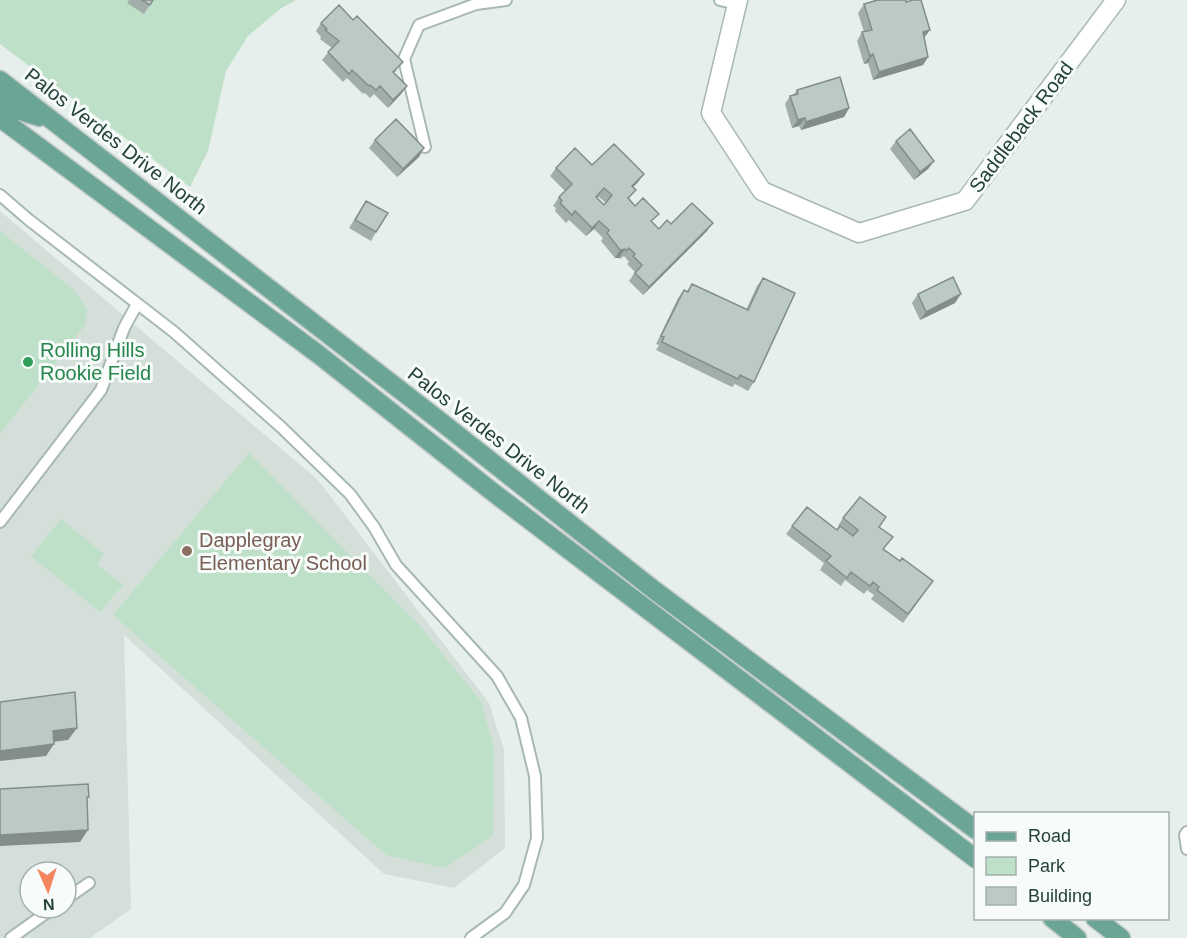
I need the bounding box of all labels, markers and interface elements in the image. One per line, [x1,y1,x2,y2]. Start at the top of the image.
street label: Saddleback Road [965,57,1077,197]
street label: Palos Verdes Drive North [21,63,211,219]
place label: Rolling Hills Rookie Field [40,339,151,384]
marker: Rolling Hills Rookie Field [21,355,35,369]
street label: Palos Verdes Drive North [404,362,594,518]
place label: Dapplegray Elementary School [199,529,367,574]
marker: Dapplegray Elementary School [180,544,194,558]
legend [974,812,1169,920]
text: Road [1028,826,1071,846]
text: Park [1028,856,1066,876]
north arrow [18,860,78,920]
text: Building [1028,886,1092,906]
text: N [43,896,55,913]

